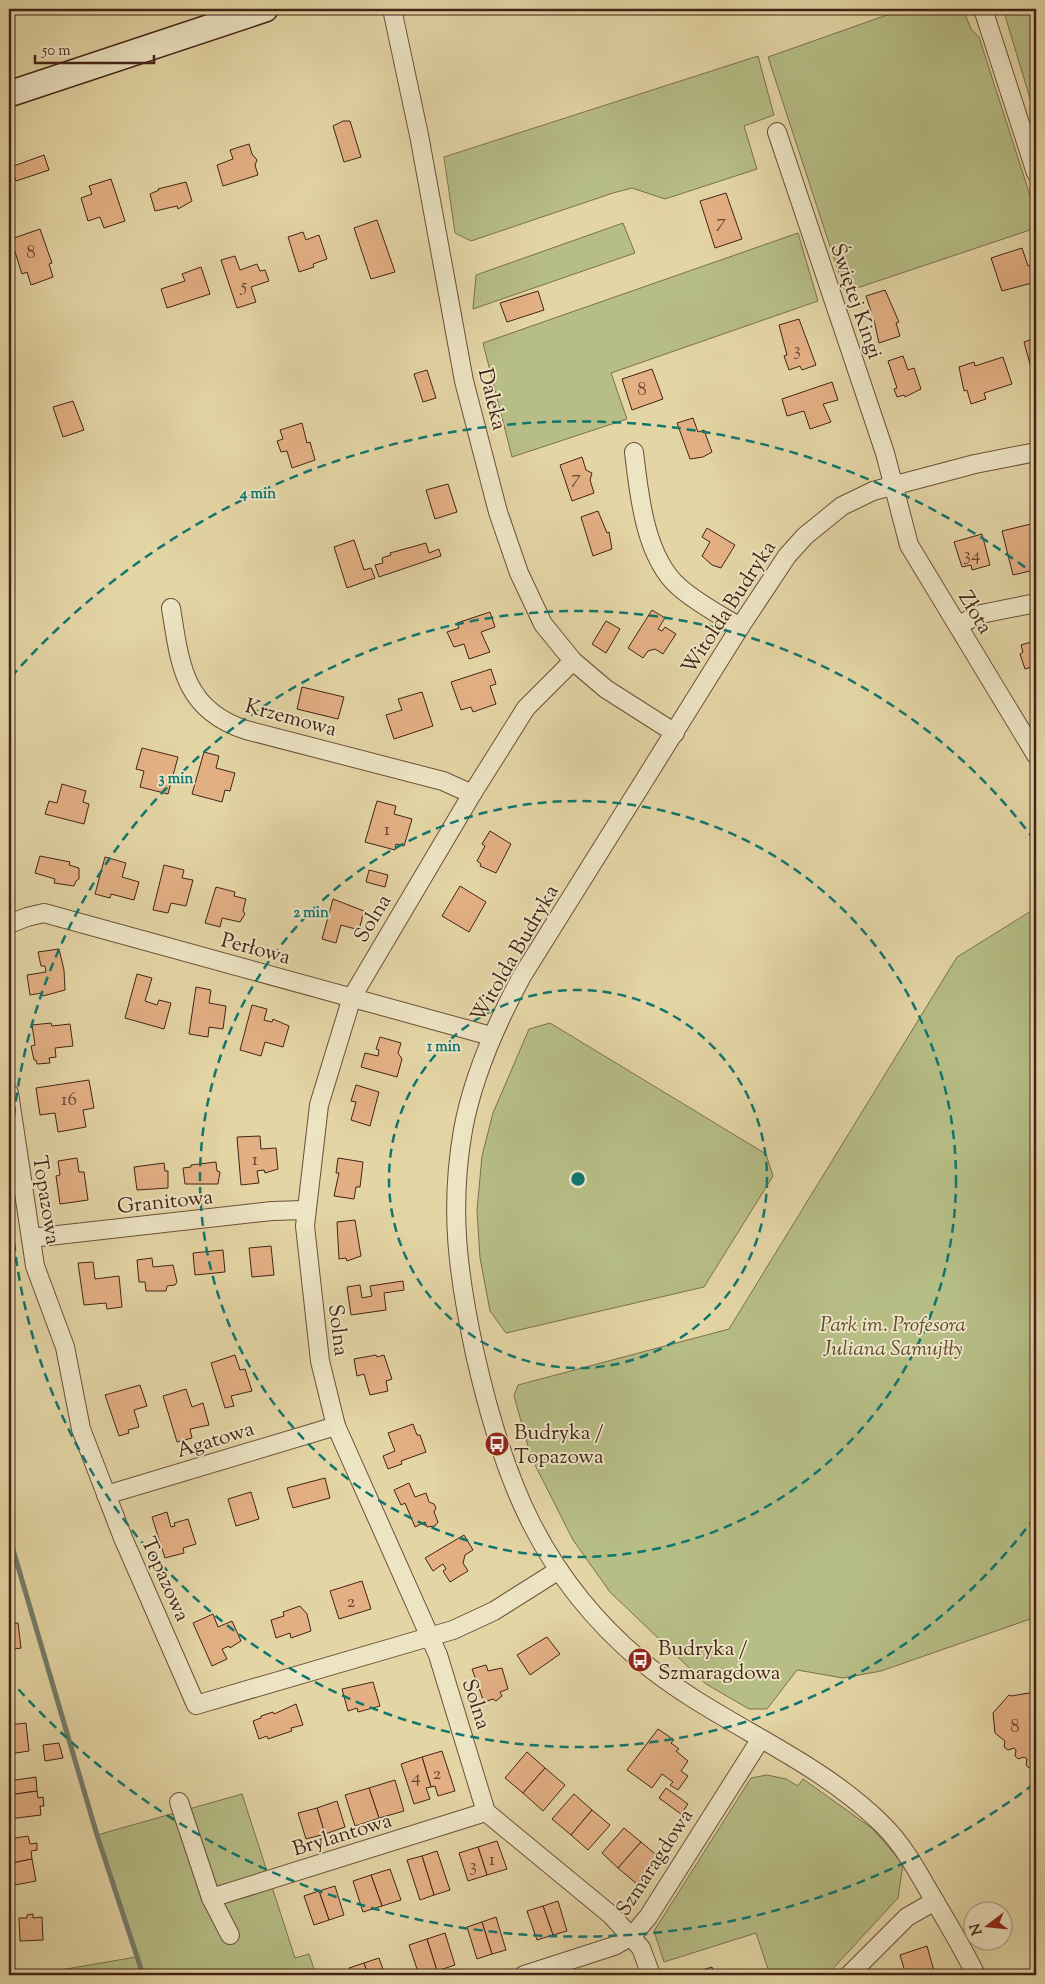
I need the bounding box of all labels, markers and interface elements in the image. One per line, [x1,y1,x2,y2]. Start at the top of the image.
scale bar [35,32,154,64]
text: 50 m [41,41,71,62]
house number: 7 [716,209,726,236]
house number: 8 [26,240,36,267]
street label: Świętej Kingi [821,240,889,364]
house number: 5 [240,273,248,300]
house number: 3 [793,337,801,364]
street label: Daleka [469,365,513,434]
house number: 8 [637,377,647,404]
house number: 7 [571,465,581,492]
text: 4 min [239,484,276,505]
street label: Witolda Budryka [675,535,785,681]
house number: 34 [963,542,981,569]
street label: Złota [950,586,999,641]
street label: Krzemowa [241,692,340,746]
text: 3 min [159,769,194,790]
house number: 1 [384,817,391,844]
street label: Witolda Budryka [464,879,568,1028]
street label: Solna [348,889,400,949]
text: 2 min [293,903,329,924]
street label: Perłowa [218,926,294,974]
text: 1 min [427,1037,461,1058]
house number: 16 [61,1087,77,1114]
house number: 1 [252,1147,259,1174]
street label: Topazowa [23,1154,67,1247]
centre of rings [569,1170,587,1188]
street label: Granitowa [116,1183,215,1223]
street label: Solna [319,1303,355,1358]
park label: Park im. Profesora Juliana Samujłły [820,1311,966,1365]
street label: Agatowa [173,1415,258,1467]
place label: Budryka / Topazowa [514,1419,604,1473]
bus stop icon: Budryka / Topazowa [484,1431,510,1457]
street label: Topazowa [132,1533,196,1627]
house number: 2 [347,1589,356,1616]
place label: Budryka / Szmaragdowa [658,1635,781,1689]
bus stop icon: Budryka / Szmaragdowa [627,1647,653,1673]
street label: Solna [453,1675,497,1734]
house number: 8 [1010,1714,1020,1741]
house number: 2 [433,1761,442,1788]
house number: 4 [411,1764,421,1791]
street label: Szmaragdowa [610,1803,702,1923]
street label: Brylantowa [289,1806,396,1865]
house number: 1 [489,1847,496,1874]
house number: 3 [469,1853,477,1880]
north arrow [962,1902,1012,1952]
text: N [966,1921,989,1937]

